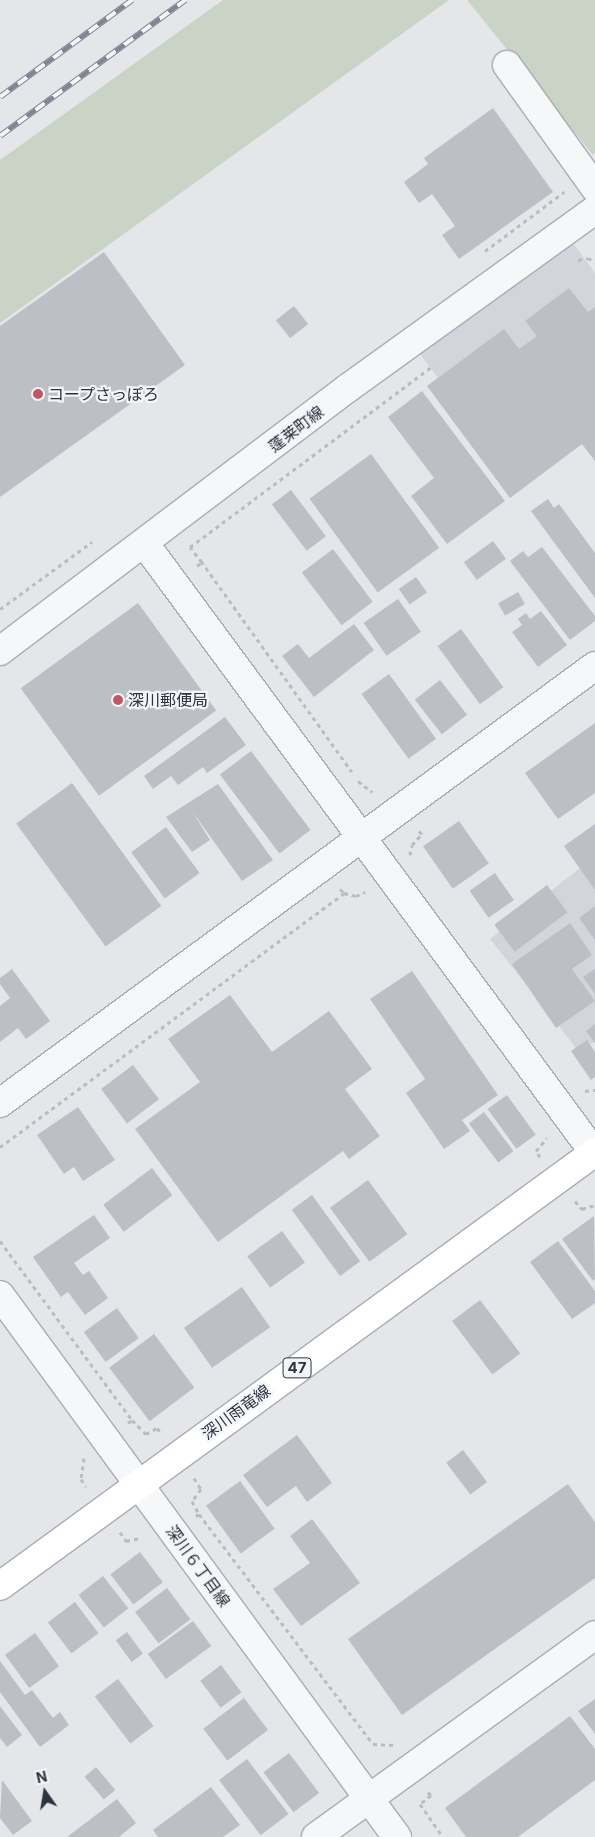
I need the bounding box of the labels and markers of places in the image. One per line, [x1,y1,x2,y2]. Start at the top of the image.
place label: コープさっぽろ [48,384,160,404]
marker: コープさっぽろ [32,388,44,400]
place label: 深川郵便局 [128,690,208,710]
marker: 深川郵便局 [112,694,124,706]

